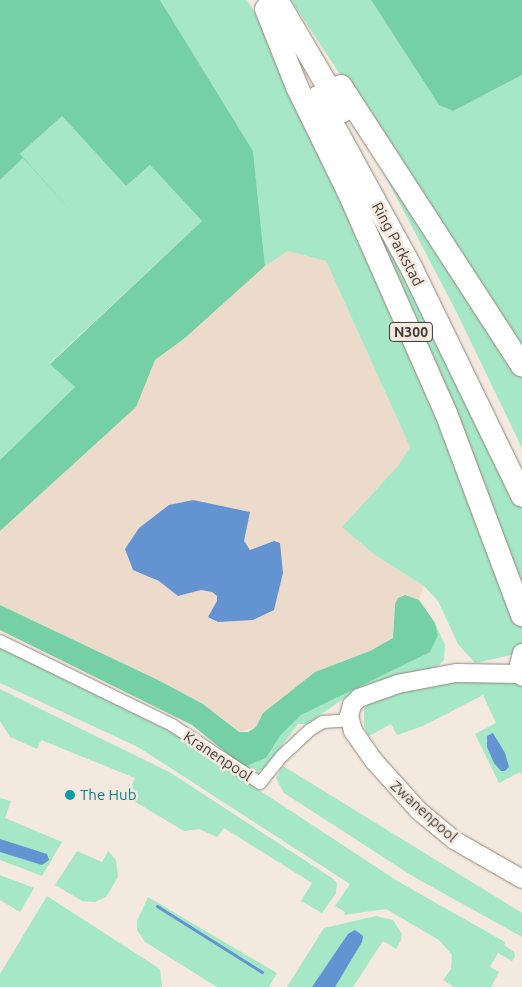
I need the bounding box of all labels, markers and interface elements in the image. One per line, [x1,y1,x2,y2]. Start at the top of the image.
street label: Ring Parkstad [368,199,428,289]
road number: N300 [388,321,434,344]
street label: Kranenpool [180,727,256,785]
street label: Zwanenpool [387,776,461,846]
place label: The Hub [80,786,136,804]
marker: The Hub [64,789,76,801]

